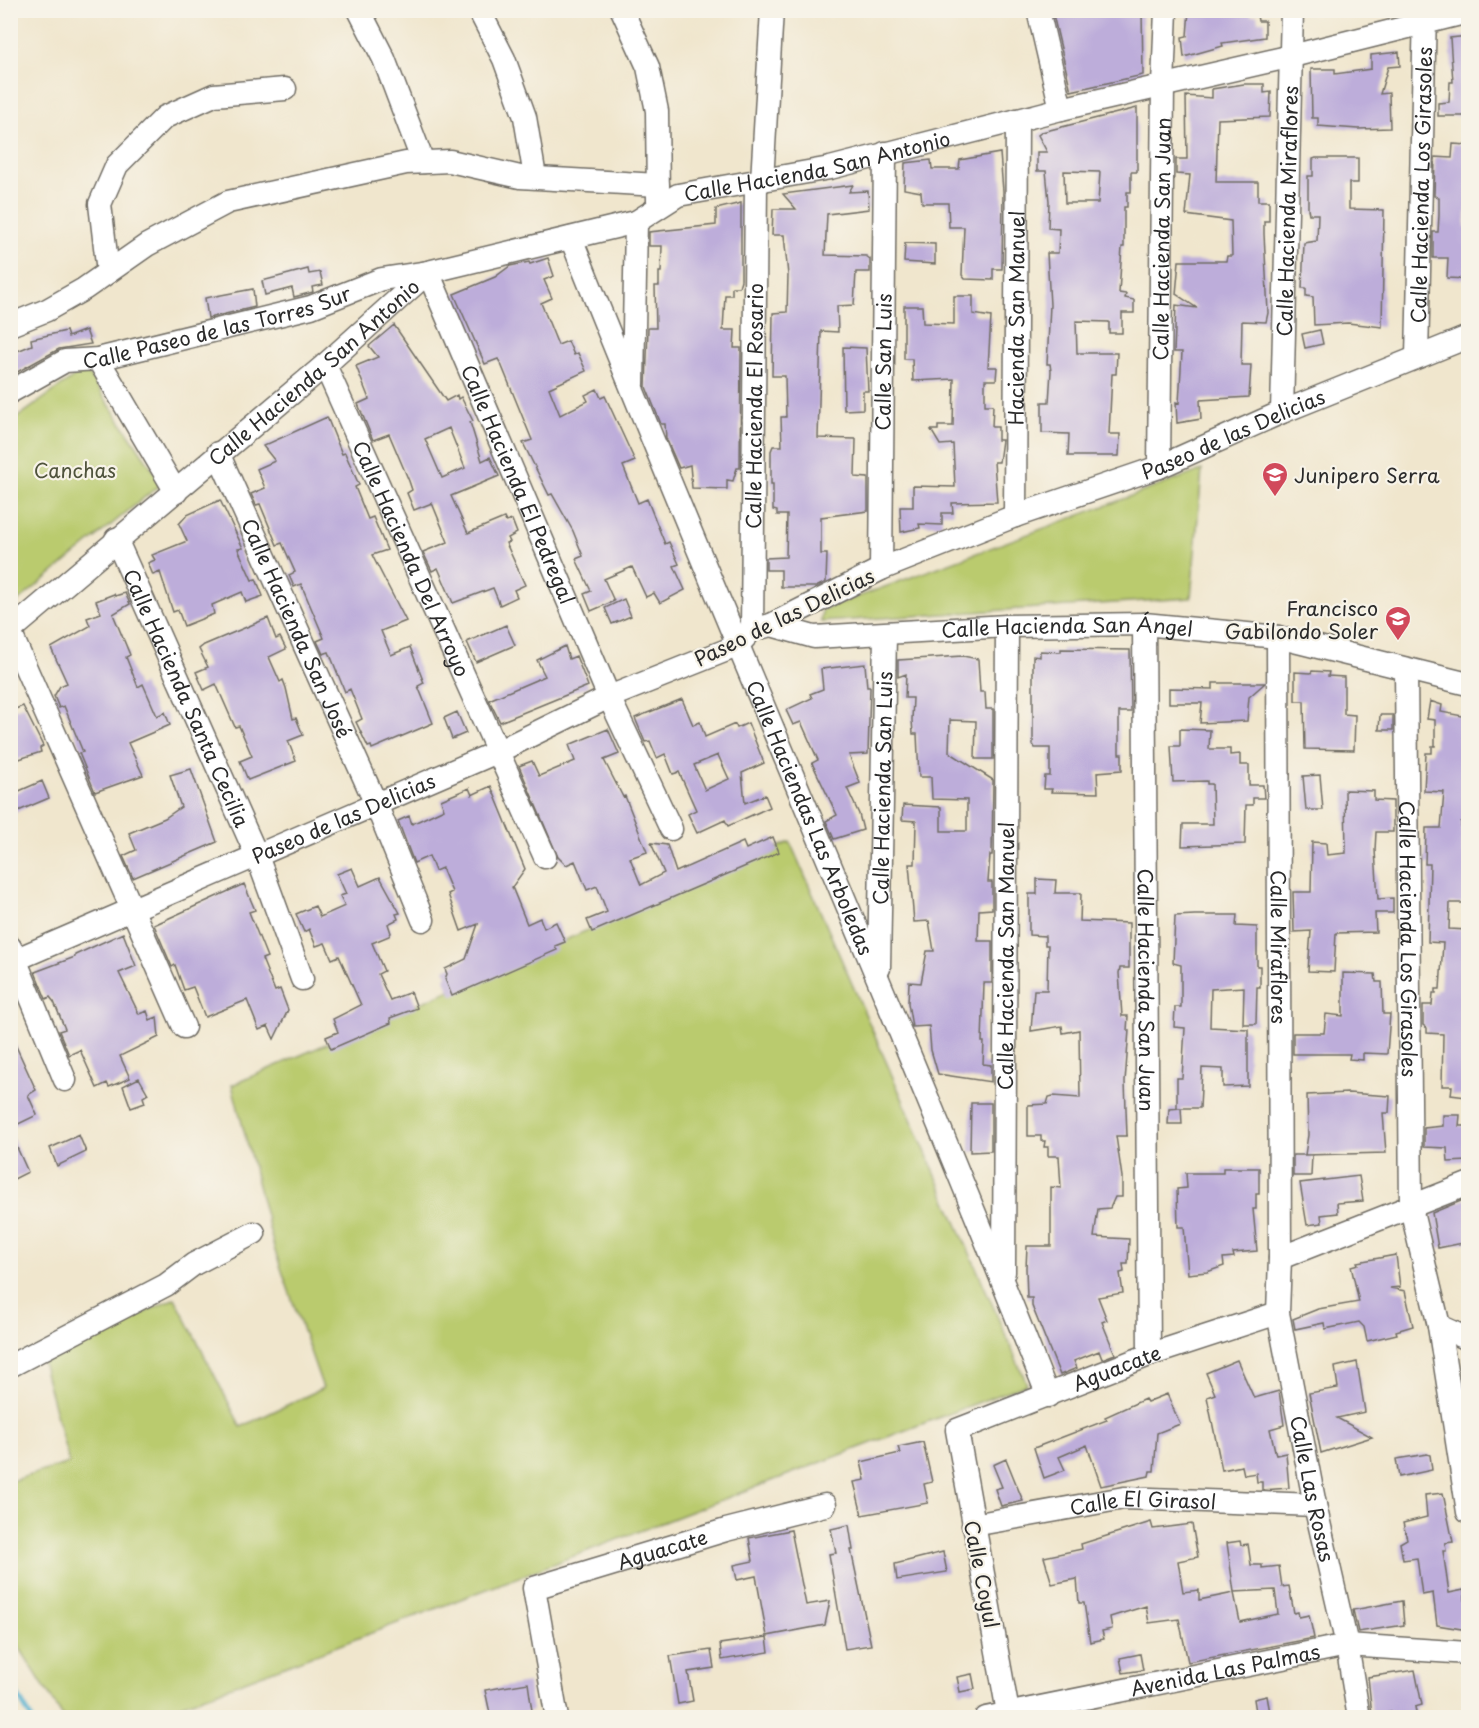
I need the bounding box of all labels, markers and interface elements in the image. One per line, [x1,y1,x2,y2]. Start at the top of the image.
street label: Calle Hacienda Los Girasoles [1403,46,1439,324]
street label: Calle Hacienda Miraflores [1269,85,1305,337]
street label: Calle Hacienda San Juan [1145,117,1178,361]
street label: Calle Hacienda San Antonio [682,123,953,209]
street label: Hacienda San Manuel [1000,211,1032,425]
street label: Calle Hacienda San Antonio [201,272,426,473]
street label: Calle Paseo de las Torres Sur [82,278,356,375]
street label: Calle Hacienda El Rosario [738,283,770,529]
street label: Calle San Luis [867,293,899,431]
street label: Calle Hacienda El Pedregal [454,360,583,609]
street label: Paseo de las Delicias [1137,381,1329,487]
street label: Calle Hacienda Del Arroyo [346,436,477,682]
park label: Canchas [34,455,116,485]
school or university icon: Junipero Serra [1260,460,1290,498]
place label: Junipero Serra [1294,460,1440,490]
street label: Calle Hacienda San José [234,513,359,743]
street label: Paseo de las Delicias [689,560,879,674]
street label: Calle Hacienda Santa Cecilia [116,564,258,833]
place label: Francisco Gabilondo Soler [1225,593,1379,646]
school or university icon: Francisco Gabilondo Soler [1383,604,1413,642]
street label: Calle Hacienda San Ángel [940,608,1194,645]
street label: Calle Hacienda San Luis [865,671,899,905]
street label: Calle Haciendas Las Arboledas [739,675,881,960]
street label: Paseo de las Delicias [247,765,440,871]
street label: Calle Hacienda Los Girasoles [1392,801,1425,1077]
street label: Calle Hacienda San Manuel [990,822,1021,1090]
street label: Calle Hacienda San Juan [1131,868,1162,1112]
street label: Calle Miraflores [1264,870,1294,1024]
street label: Aguacate [1068,1337,1165,1398]
street label: Calle Las Rosas [1283,1413,1342,1565]
street label: Calle El Girasol [1067,1483,1217,1522]
street label: Calle Coyul [957,1518,1007,1630]
street label: Aguacate [614,1522,711,1577]
street label: Avenida Las Palmas [1128,1636,1322,1703]

